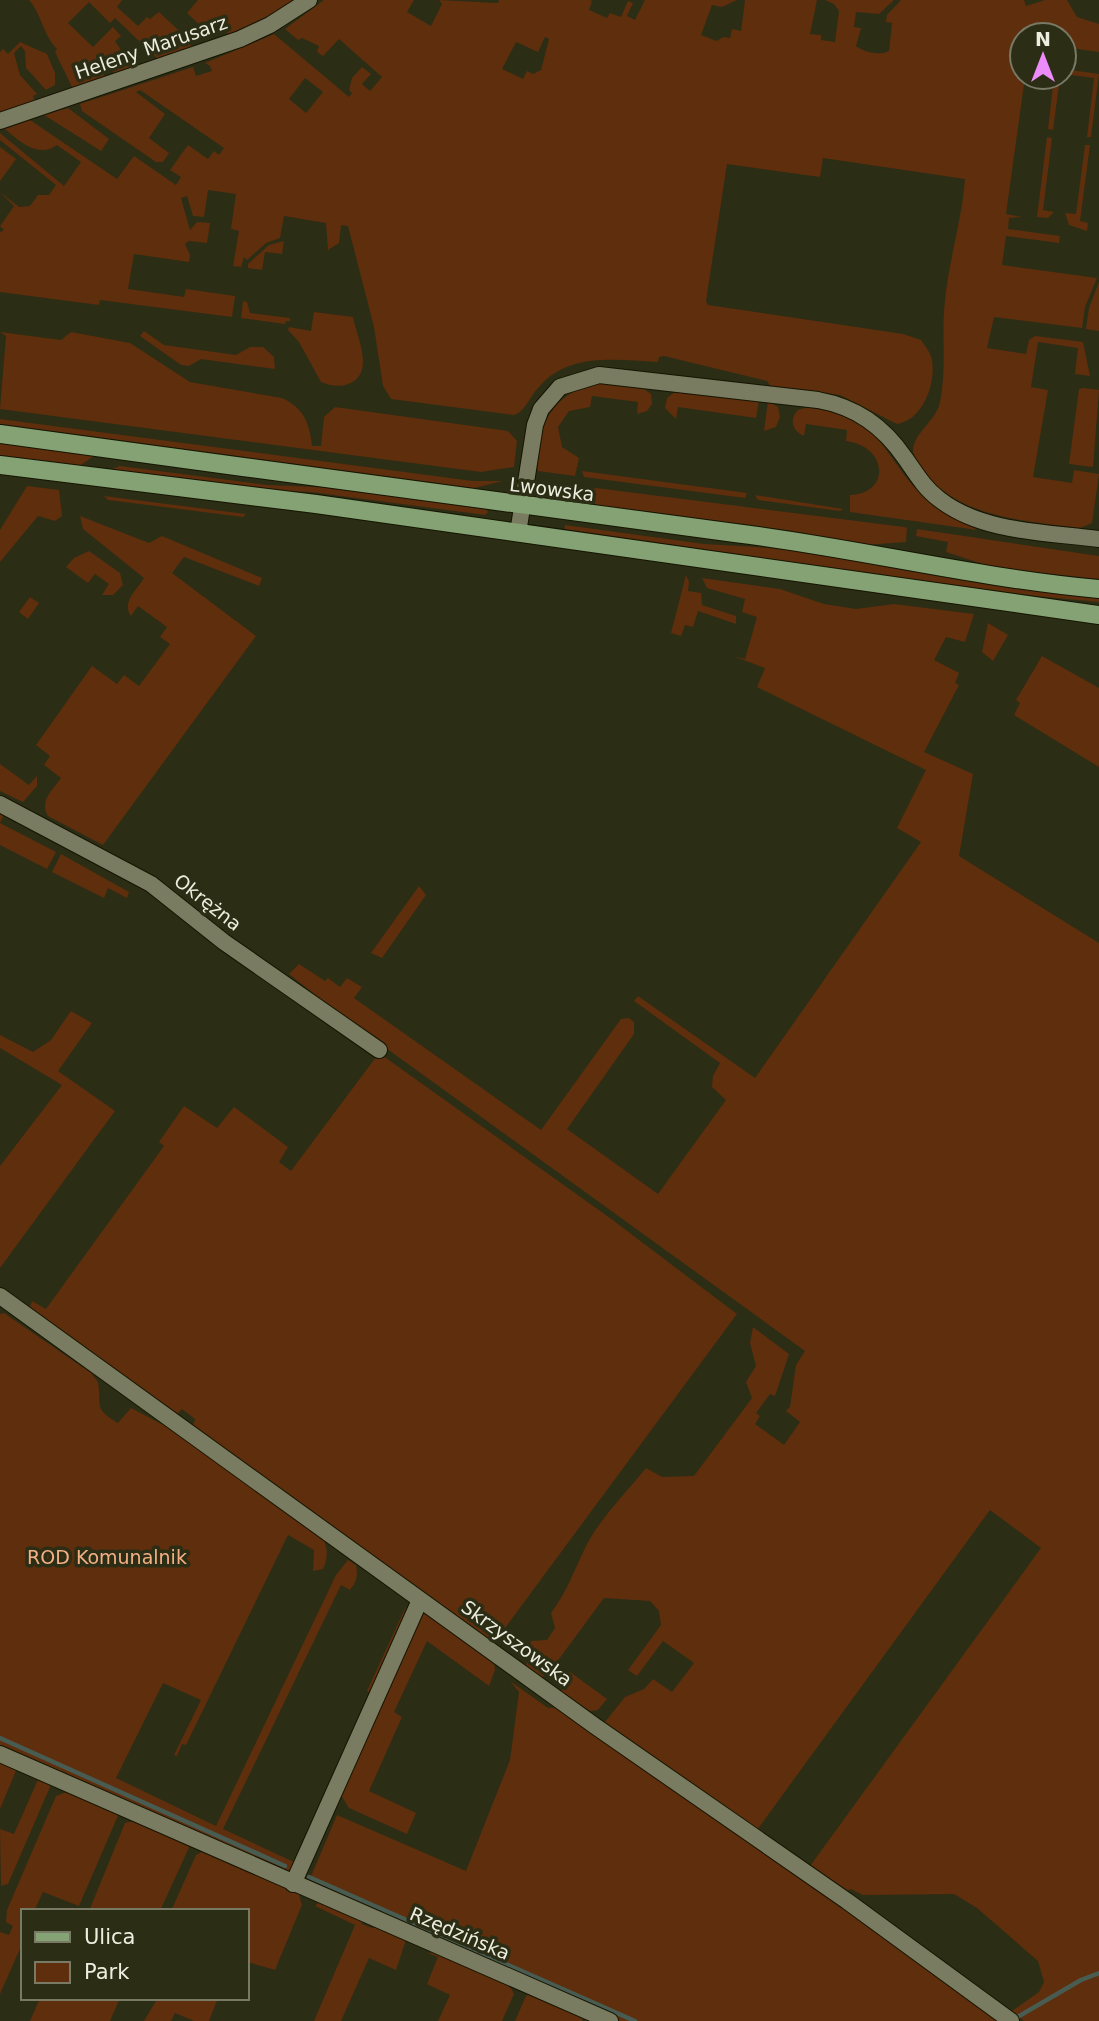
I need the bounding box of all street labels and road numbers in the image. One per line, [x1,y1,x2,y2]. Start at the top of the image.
street label: Heleny Marusarz [72,11,230,83]
street label: Lwowska [508,473,596,505]
street label: Okrężna [170,869,246,935]
street label: Skrzyszowska [457,1595,577,1691]
street label: Rzędzińska [407,1902,513,1964]

